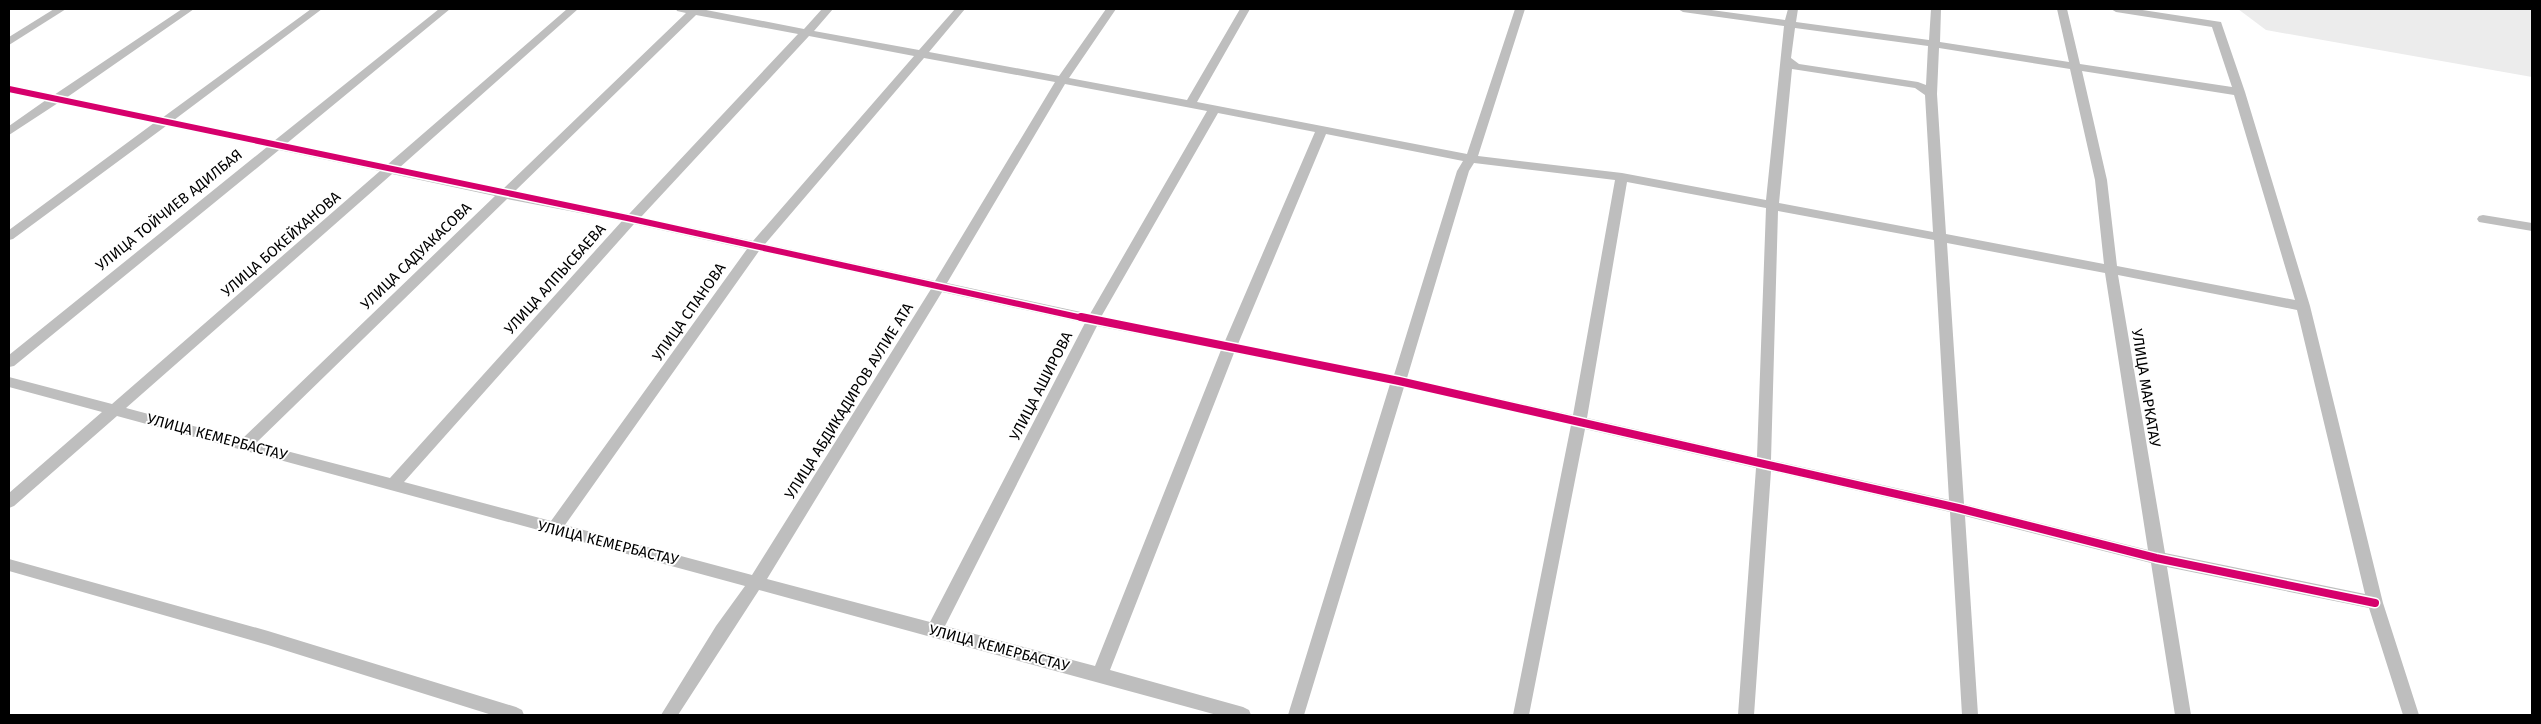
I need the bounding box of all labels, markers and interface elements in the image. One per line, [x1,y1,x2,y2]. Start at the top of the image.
street label: УЛИЦА ТОЙЧИЕВ АДИЛБАЯ [92,145,246,275]
street label: УЛИЦА БОКЕЙХАНОВА [218,187,344,300]
street label: УЛИЦА САДУАКАСОВА [357,198,475,313]
street label: УЛИЦА АЛПЫСБАЕВА [501,220,610,338]
street label: УЛИЦА СПАНОВА [648,259,730,365]
street label: УЛИЦА АБДИКАДИРОВ АУЛИЕ АТА [781,299,917,502]
street label: УЛИЦА АШИРОВА [1006,328,1076,443]
street label: УЛИЦА МАРКАТАУ [2128,328,2164,449]
street label: УЛИЦА КЕМЕРБАСТАУ [145,410,290,465]
street label: УЛИЦА КЕМЕРБАСТАУ [536,517,681,569]
street label: УЛИЦА КЕМЕРБАСТАУ [927,621,1072,676]

